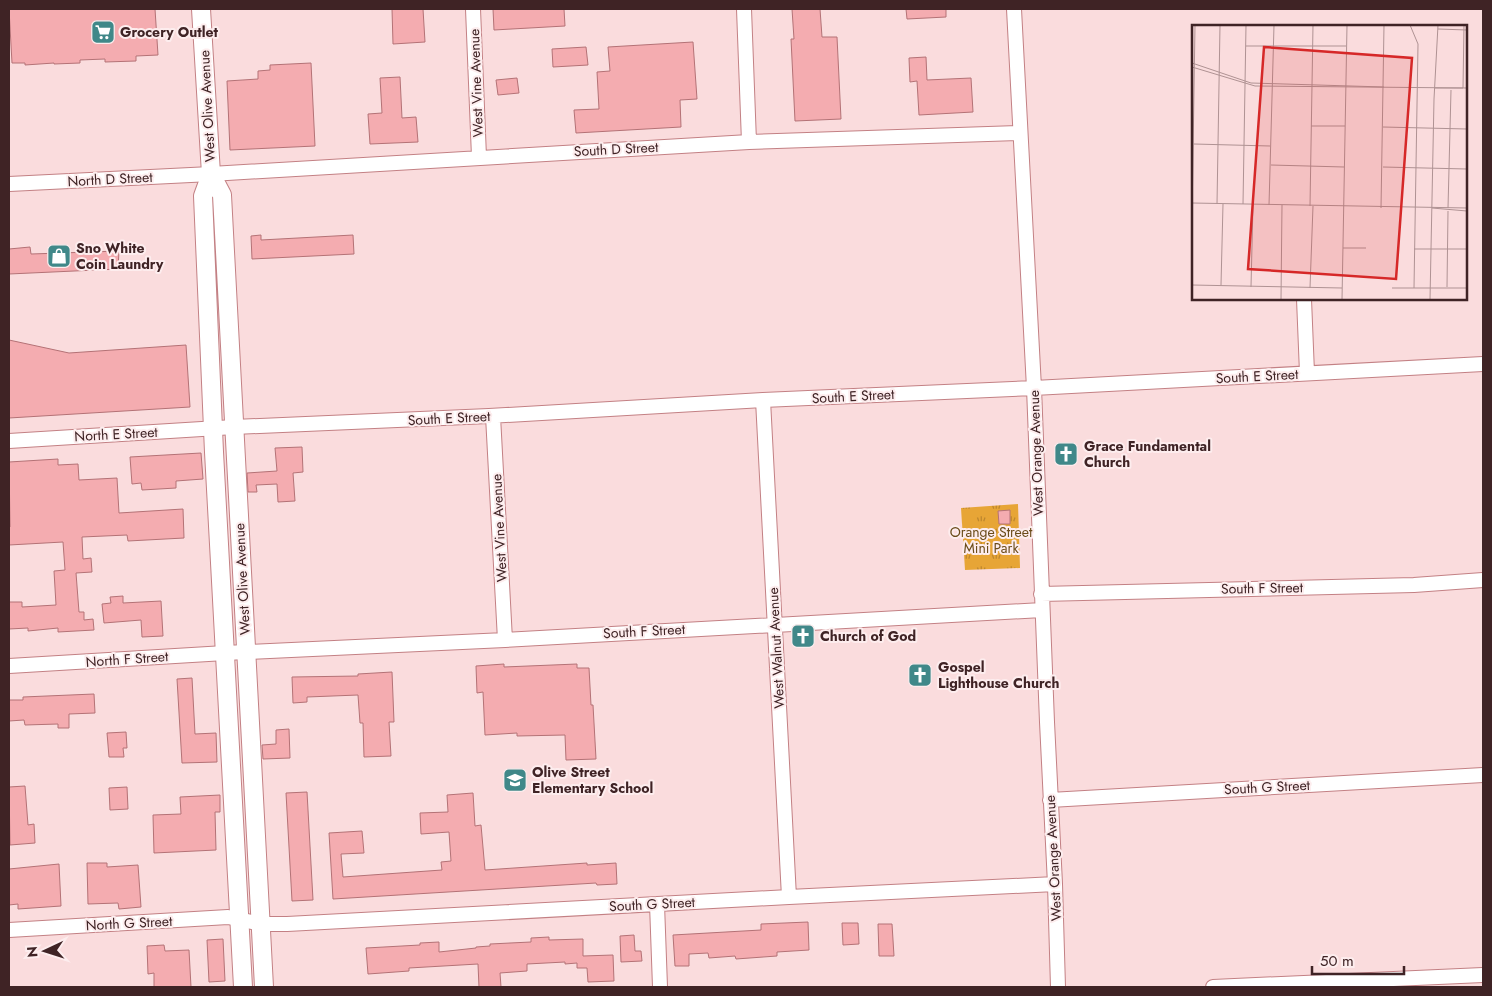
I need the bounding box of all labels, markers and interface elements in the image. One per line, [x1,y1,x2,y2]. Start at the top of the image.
supermarket icon: Grocery Outlet [90,19,116,45]
place label: Grocery Outlet [120,22,219,42]
inset map [1192,25,1467,300]
street label: West Vine Avenue [464,28,488,138]
street label: West Olive Avenue [194,50,220,162]
street label: South D Street [573,137,659,161]
street label: North D Street [67,167,154,191]
place label: Sno White Coin Laundry [76,238,164,274]
shop icon: Sno White Coin Laundry [46,243,72,269]
street label: South E Street [1215,364,1300,388]
street label: South E Street [811,384,896,408]
street label: West Orange Avenue [1024,390,1048,516]
street label: South E Street [407,406,492,430]
street label: North E Street [74,422,159,446]
place label: Grace Fundamental Church [1084,436,1211,472]
church icon: Grace Fundamental Church [1053,441,1079,467]
street label: West Vine Avenue [486,473,512,583]
park label: Orange Street Mini Park [950,522,1033,558]
street label: West Olive Avenue [229,523,255,635]
street label: South F Street [1221,577,1304,599]
street label: West Walnut Avenue [763,587,789,709]
street label: South F Street [602,619,686,643]
church icon: Church of God [790,623,816,649]
place label: Church of God [820,626,916,646]
street label: North F Street [85,646,170,672]
place label: Gospel Lighthouse Church [938,657,1059,693]
church icon: Gospel Lighthouse Church [907,662,933,688]
place label: Olive Street Elementary School [532,762,653,798]
school or university icon: Olive Street Elementary School [502,767,528,793]
street label: South G Street [1224,775,1311,799]
street label: West Orange Avenue [1040,795,1066,921]
street label: South G Street [609,892,696,916]
street label: North G Street [85,911,173,935]
north arrow [20,926,70,976]
scale bar [1312,944,1404,976]
text: N [22,946,42,958]
text: 50 m [1320,950,1354,972]

